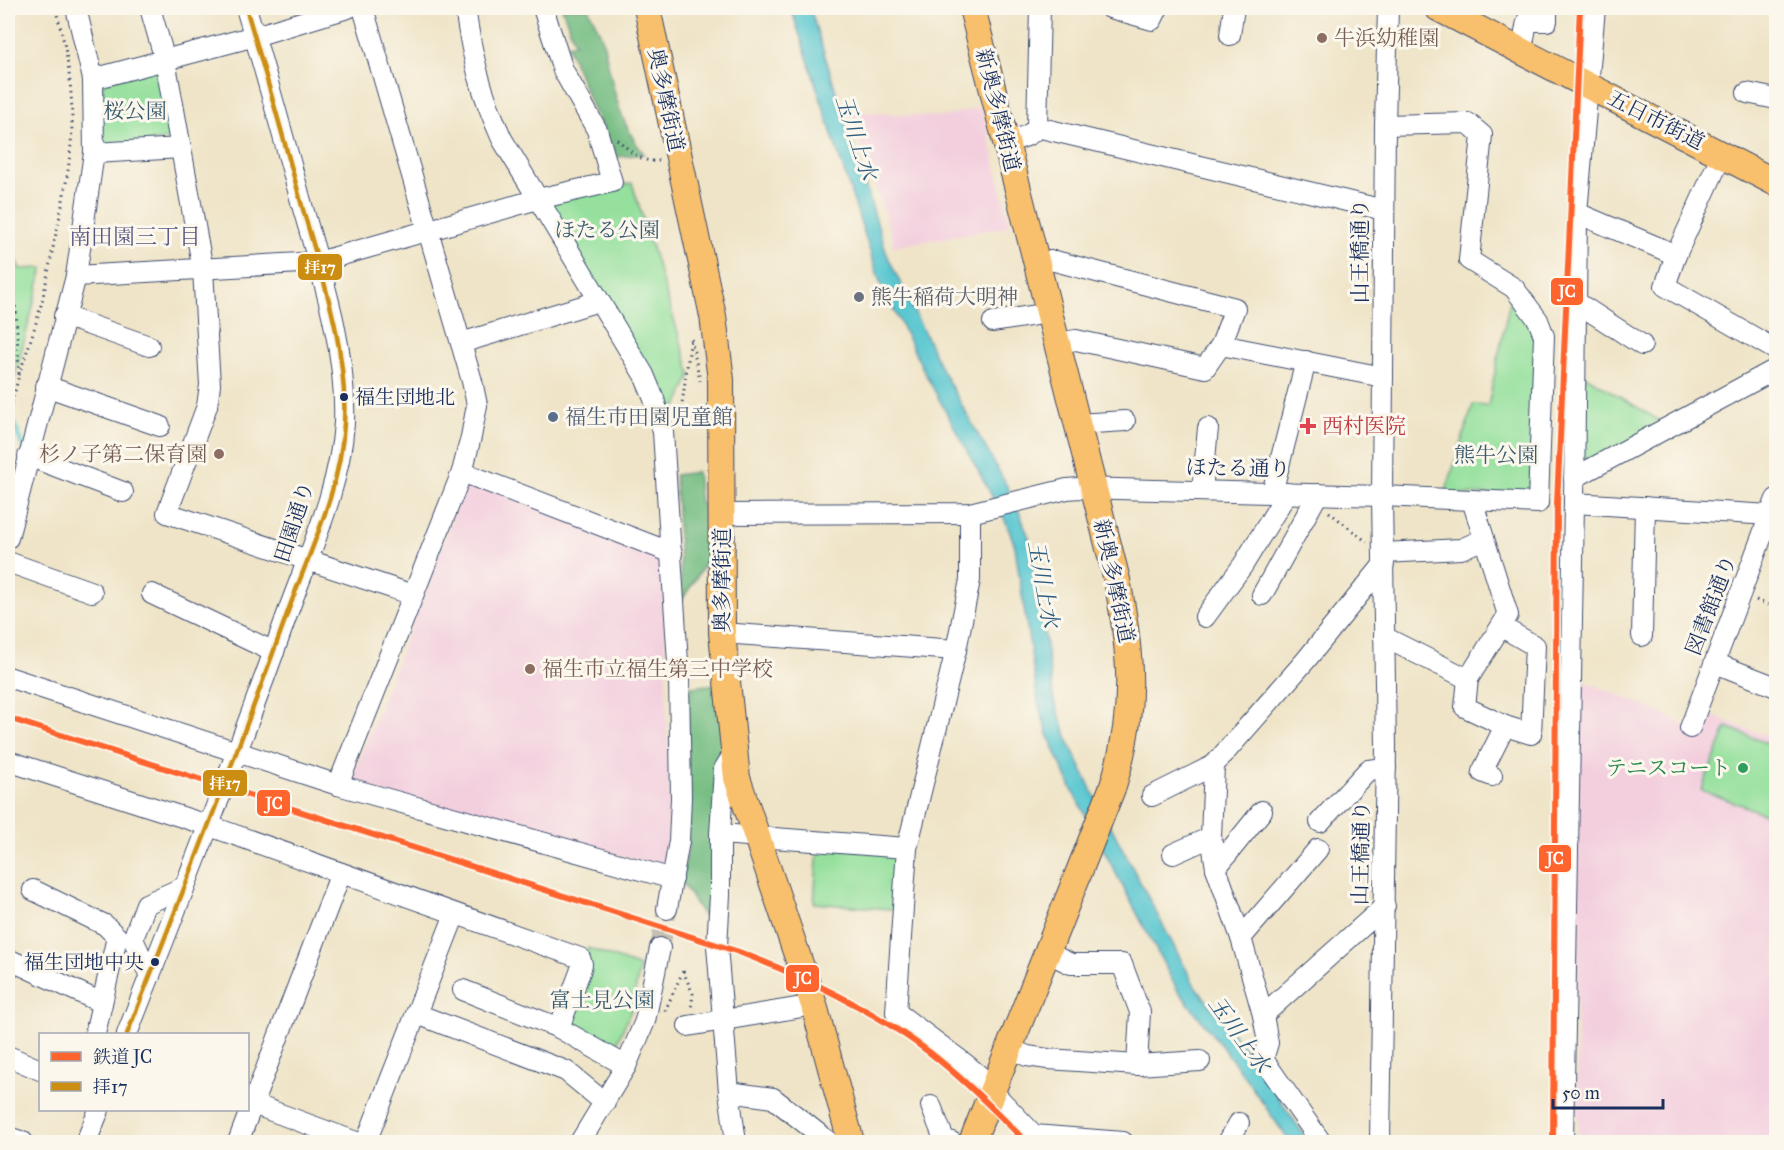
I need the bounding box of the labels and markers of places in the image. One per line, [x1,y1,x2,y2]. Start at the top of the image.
place label: 牛浜幼稚園 [1334,25,1439,51]
marker: 牛浜幼稚園 [1315,31,1329,45]
place label: 熊牛稲荷大明神 [871,284,1018,310]
marker: 熊牛稲荷大明神 [852,290,866,304]
place label: 福生団地北 [355,385,455,409]
marker: 福生団地北 [338,391,350,403]
place label: 福生市田園児童館 [565,404,733,430]
marker: 福生市田園児童館 [546,410,560,424]
place label: 西村医院 [1322,413,1406,439]
marker: 西村医院 [1299,417,1317,435]
place label: 杉ノ子第二保育園 [39,441,207,467]
marker: 杉ノ子第二保育園 [212,447,226,461]
place label: 福生市立福生第三中学校 [542,656,773,682]
marker: 福生市立福生第三中学校 [523,662,537,676]
place label: テニスコート [1606,755,1731,781]
marker: テニスコート [1736,761,1750,775]
place label: 福生団地中央 [24,950,144,974]
marker: 福生団地中央 [149,956,161,968]

